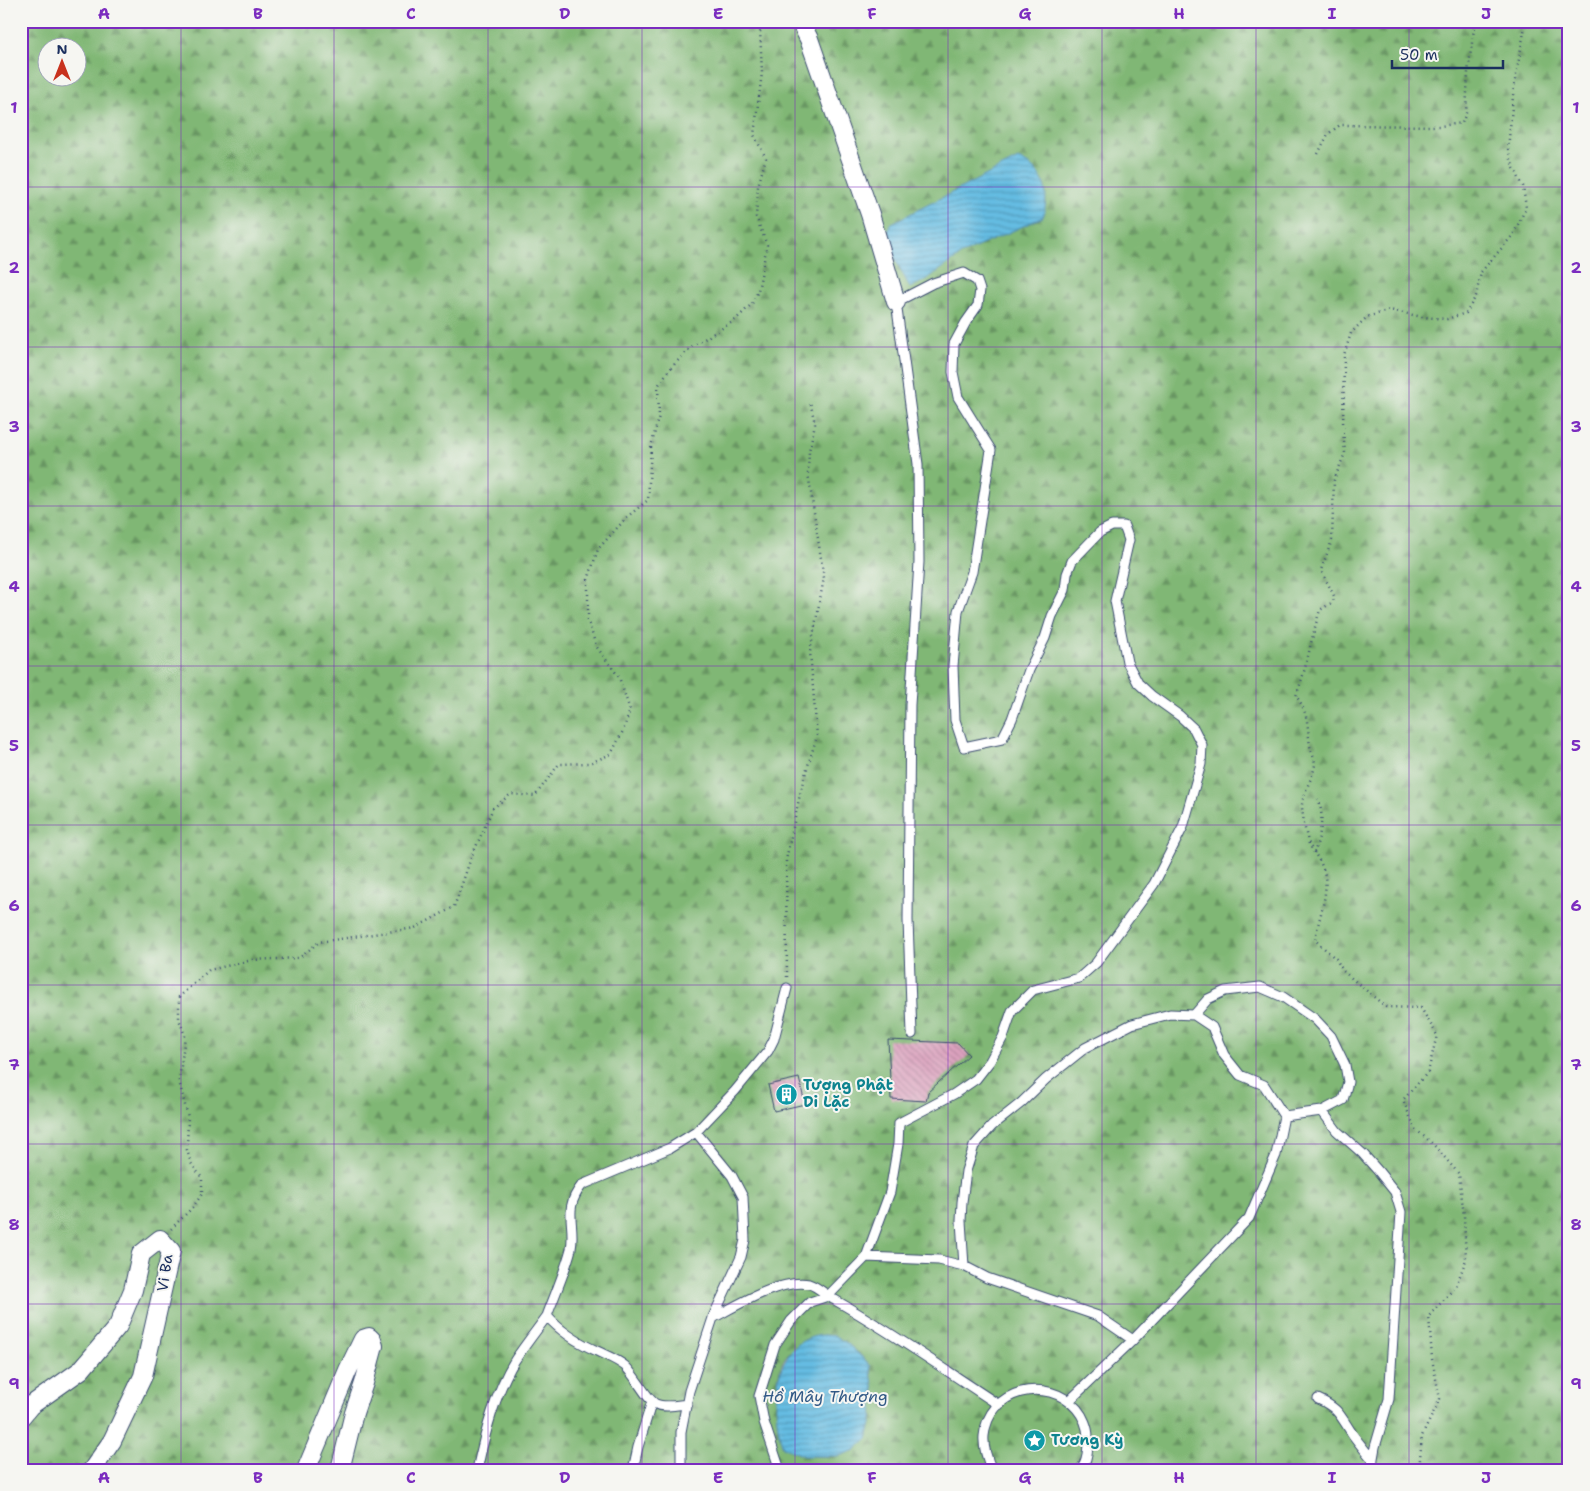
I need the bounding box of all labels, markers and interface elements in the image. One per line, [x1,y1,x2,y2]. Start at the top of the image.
text: A [98,3,110,24]
text: B [253,3,263,24]
text: C [406,3,416,24]
text: D [559,3,571,24]
text: E [713,3,723,24]
text: F [867,3,877,24]
text: G [1019,3,1032,24]
text: H [1173,3,1185,24]
text: I [1328,3,1337,24]
text: J [1481,3,1491,24]
north arrow [38,38,88,88]
scale bar [1392,38,1504,70]
text: N [56,40,68,58]
text: 50 m [1400,45,1438,65]
text: 1 [10,97,18,118]
text: 1 [1572,97,1580,118]
text: 2 [8,257,20,278]
text: 2 [1570,257,1582,278]
text: 3 [8,416,20,437]
text: 3 [1570,416,1582,437]
text: 4 [8,576,20,597]
text: 4 [1570,576,1582,597]
text: 5 [9,735,19,756]
text: 5 [1571,735,1581,756]
text: 6 [8,895,20,916]
text: 6 [1570,895,1582,916]
text: 7 [8,1054,20,1075]
text: 7 [1570,1054,1582,1075]
place label: Tượng Phật Di Lặc [803,1075,893,1112]
building icon: Tượng Phật Di Lặc [775,1082,799,1106]
text: 8 [8,1214,20,1235]
text: 8 [1570,1214,1582,1235]
street label: Vi Ba [152,1252,178,1293]
text: 9 [8,1373,20,1394]
text: 9 [1570,1373,1582,1394]
water label: Hồ Mây Thượng [762,1386,888,1407]
place icon: Tương Kỳ [1023,1428,1047,1452]
place label: Tương Kỳ [1051,1430,1123,1450]
text: A [98,1467,110,1488]
text: B [253,1467,263,1488]
text: C [406,1467,416,1488]
text: D [559,1467,571,1488]
text: E [713,1467,723,1488]
text: F [867,1467,877,1488]
text: G [1019,1467,1032,1488]
text: H [1173,1467,1185,1488]
text: I [1328,1467,1337,1488]
text: J [1481,1467,1491,1488]

